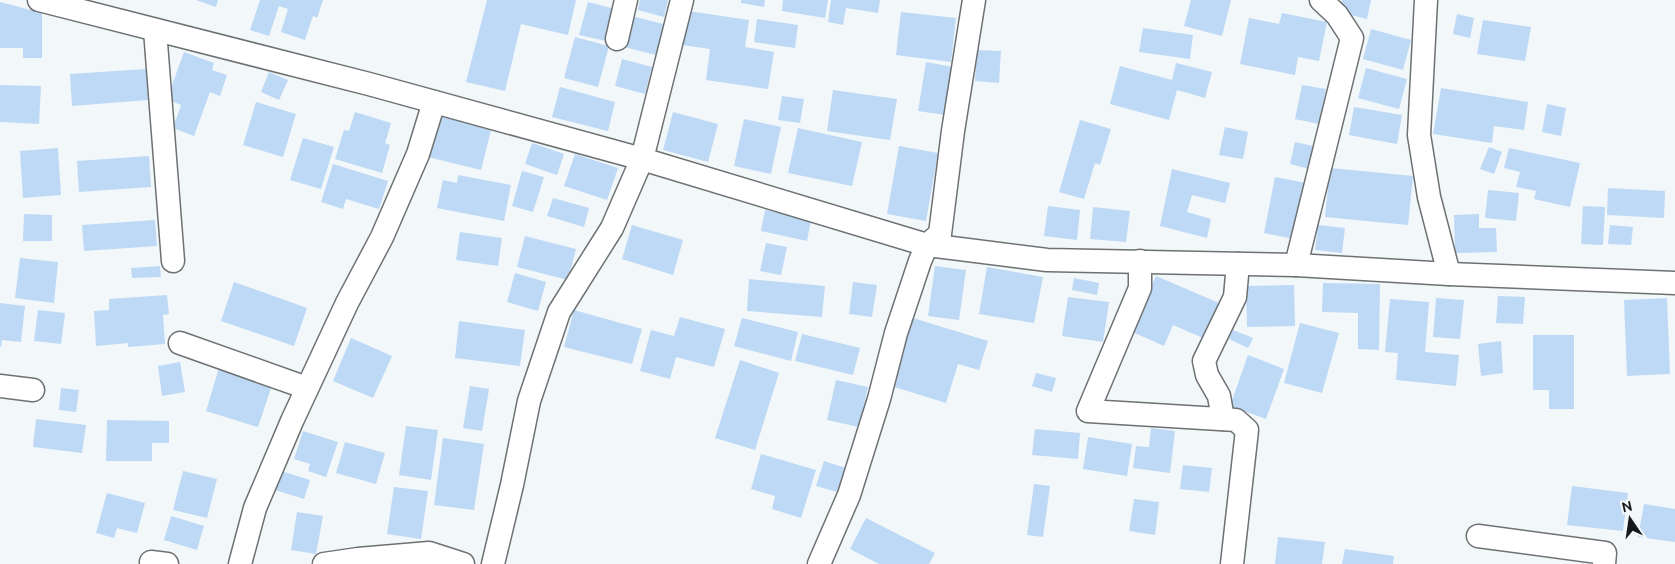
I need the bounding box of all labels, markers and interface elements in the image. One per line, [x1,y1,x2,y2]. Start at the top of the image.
north arrow [1605,494,1655,544]
text: N [1620,497,1634,515]

